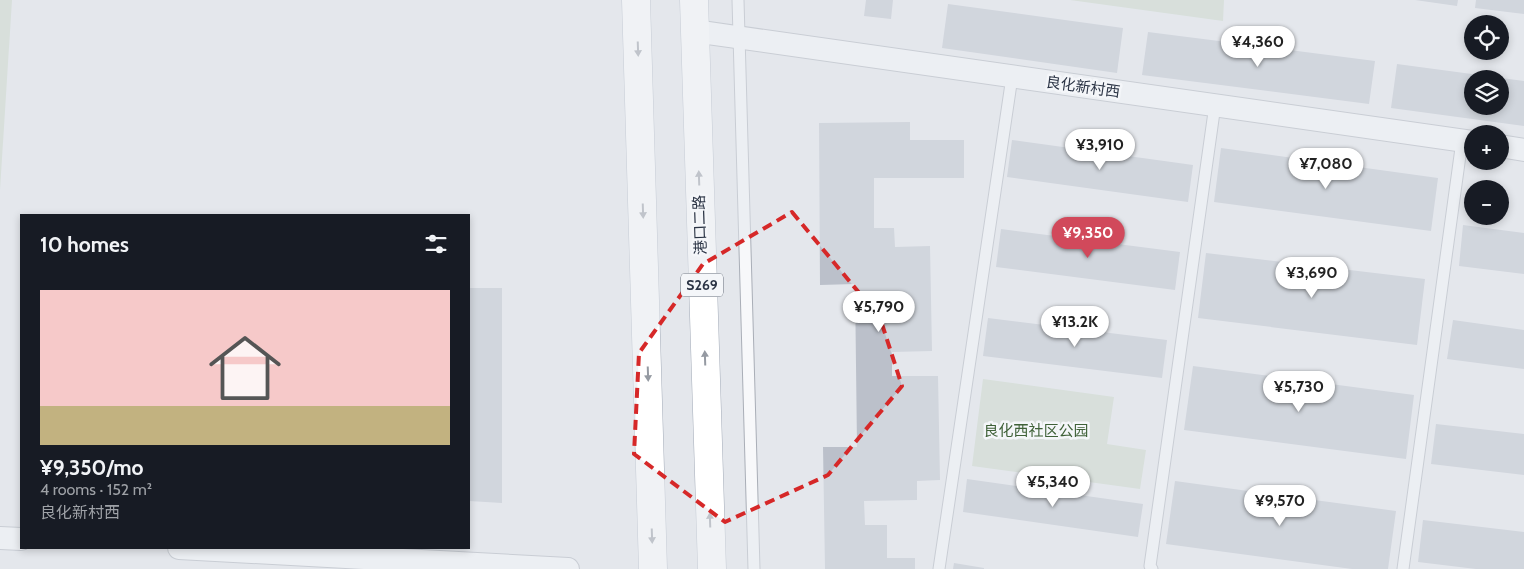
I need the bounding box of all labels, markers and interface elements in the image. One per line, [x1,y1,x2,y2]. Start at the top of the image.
map controls [1464,15,1509,225]
button: locate [1464,15,1509,60]
pin: ¥4,360 [1217,26,1299,68]
text: ¥4,360 [1232,32,1284,51]
one-way arrow [634,41,642,57]
button: layers [1464,70,1509,115]
street label: 良化新村西 [1045,73,1121,101]
button: + [1464,125,1509,170]
pin: ¥3,910 [1059,128,1141,171]
text: ¥3,910 [1076,135,1124,154]
pin: ¥7,080 [1285,148,1367,190]
text: ¥7,080 [1299,154,1353,173]
one-way arrow [695,170,703,186]
button: − [1464,180,1509,225]
street label: 港口二路 [690,195,710,255]
one-way arrow [639,203,647,219]
pin: ¥9,350 [1047,216,1129,259]
text: ¥9,350 [1063,223,1113,242]
icon: filters [422,230,450,258]
text: 10 homes [40,232,129,257]
pin: ¥3,690 [1271,256,1353,299]
text: ¥3,690 [1286,263,1338,282]
road number: S269 [681,274,723,296]
pin: ¥5,790 [838,290,920,333]
text: ¥5,790 [854,297,904,316]
pin: ¥13.2K [1034,306,1116,348]
text: ¥13.2K [1052,312,1098,331]
icon: home [200,323,290,413]
one-way arrow [701,350,709,366]
one-way arrow [644,366,652,382]
pin: ¥5,730 [1258,370,1340,413]
text: ¥5,730 [1274,377,1324,396]
park label: 良化西社区公园 [983,422,1089,440]
text: ¥9,350/mo [40,455,143,480]
pin: ¥5,340 [1012,466,1094,508]
text: ¥5,340 [1027,472,1079,491]
text: 4 rooms · 152 m² [40,480,152,499]
pin: ¥9,570 [1239,484,1321,527]
text: ¥9,570 [1255,491,1305,510]
text: 良化新村西 [40,503,120,522]
one-way arrow [706,512,714,528]
one-way arrow [649,528,657,544]

